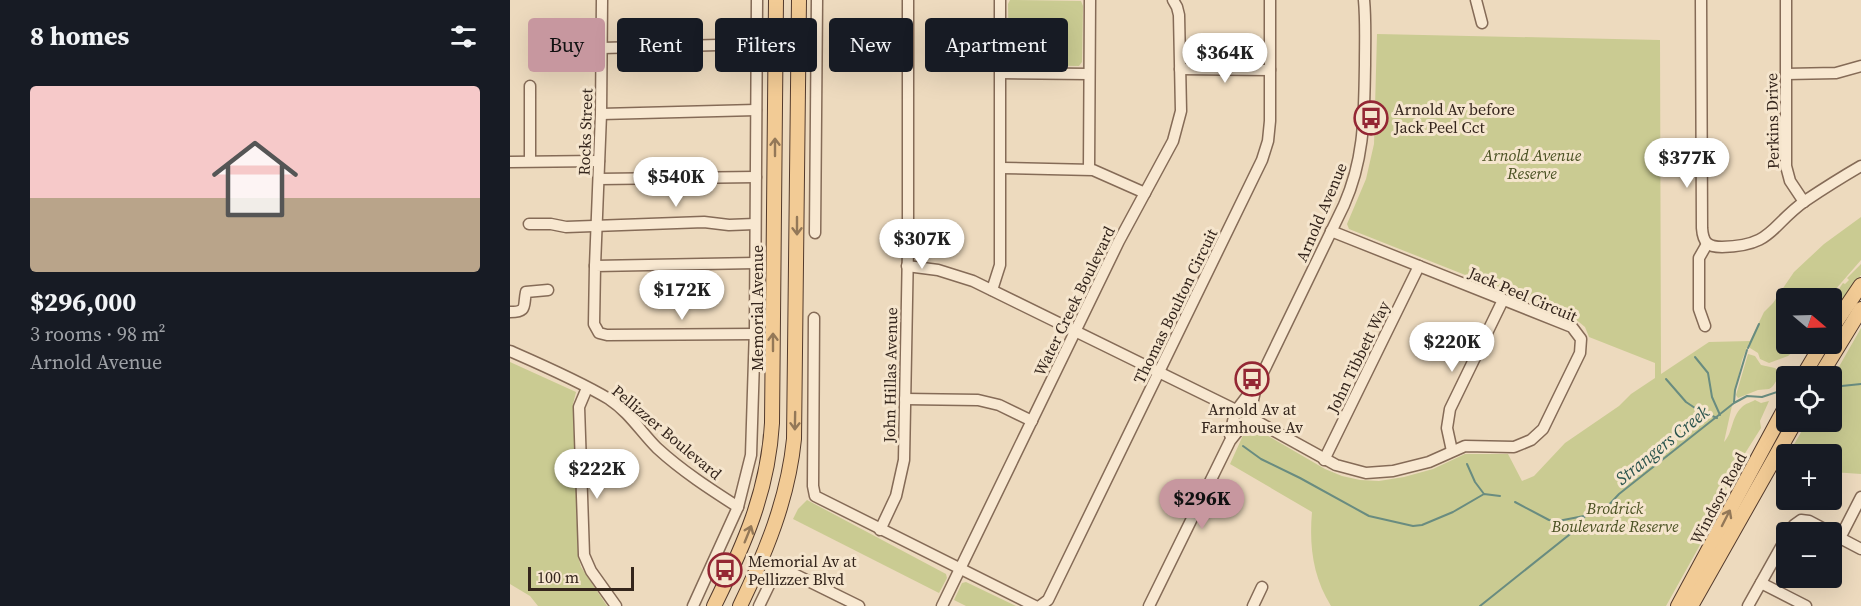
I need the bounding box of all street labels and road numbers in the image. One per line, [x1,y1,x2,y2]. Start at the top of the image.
street label: Perkins Drive [1760,73,1784,169]
street label: Rocks Street [572,87,598,176]
street label: Arnold Avenue [1290,159,1352,265]
street label: Water Creek Boulevard [1028,222,1120,380]
street label: Thomas Boulton Circuit [1128,224,1223,387]
street label: Memorial Avenue [746,245,768,371]
street label: Jack Peel Circuit [1464,261,1581,327]
street label: John Tibbett Way [1321,297,1395,418]
street label: John Hillas Avenue [878,307,902,444]
street label: Pellizzer Boulevard [607,380,727,484]
street label: Windsor Road [1685,448,1751,548]

